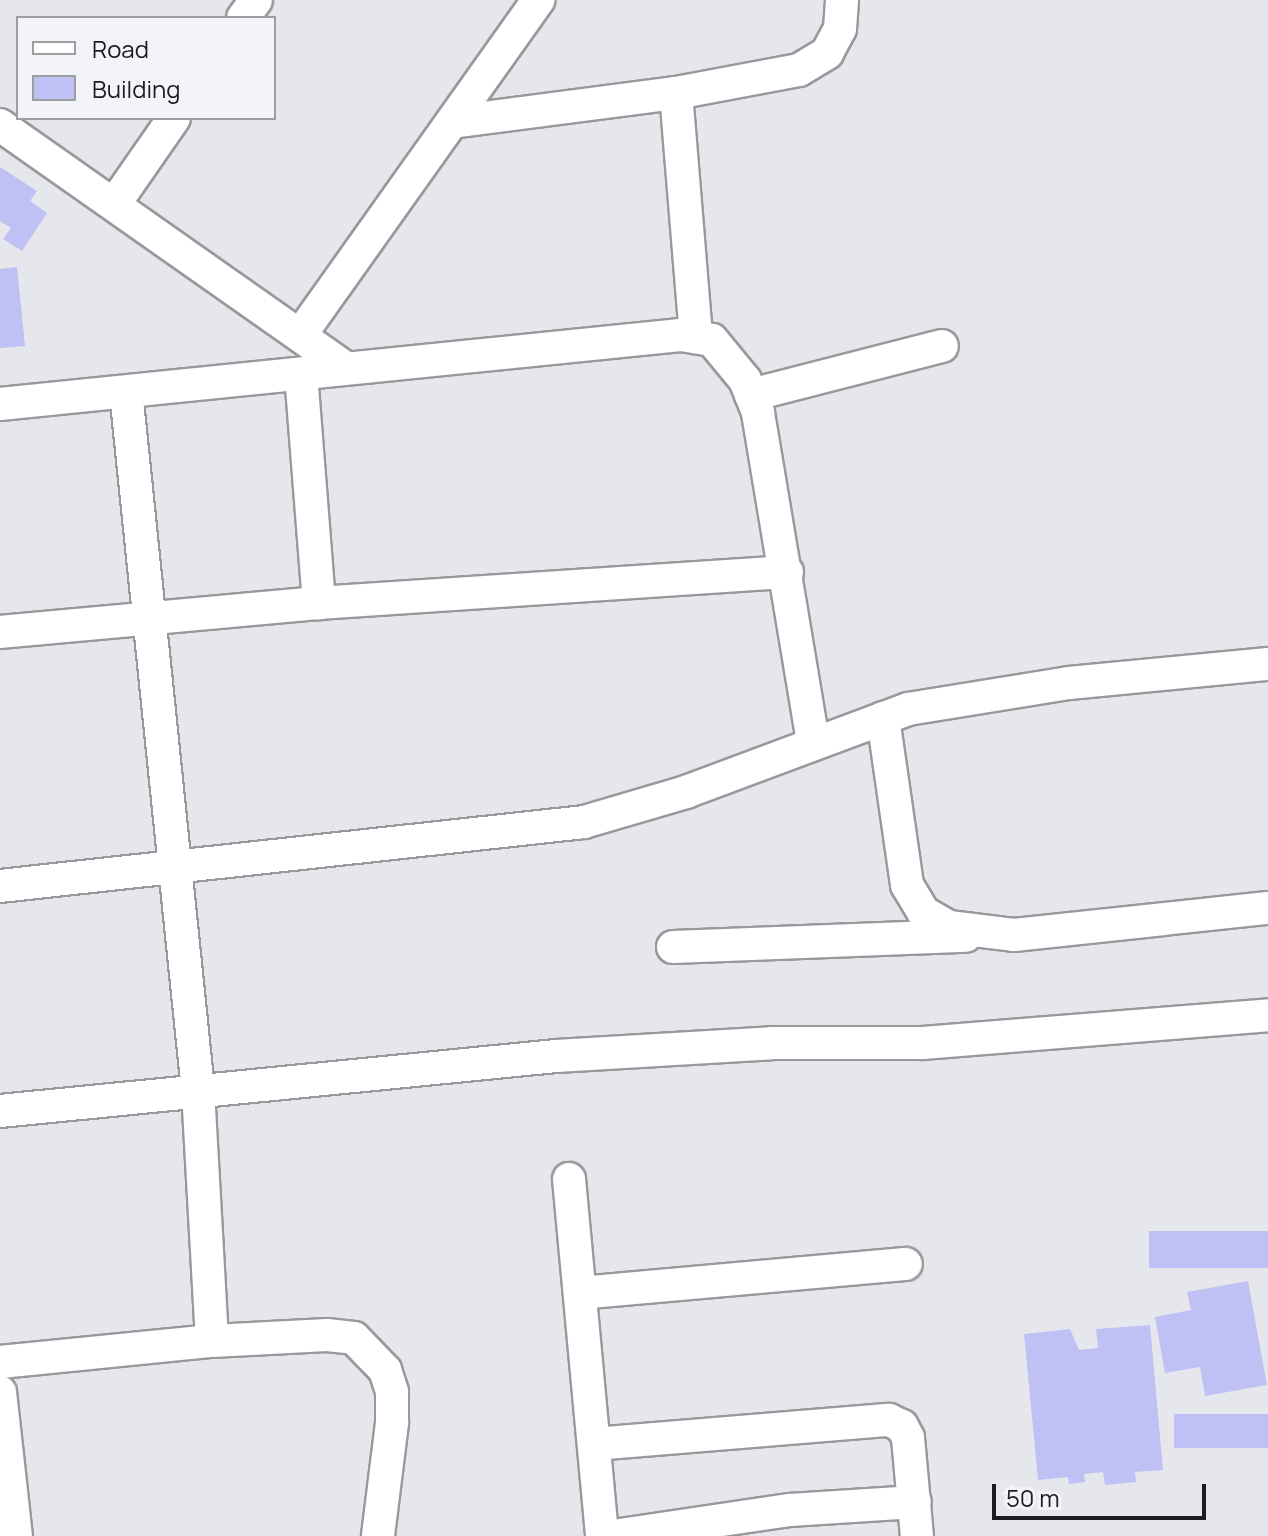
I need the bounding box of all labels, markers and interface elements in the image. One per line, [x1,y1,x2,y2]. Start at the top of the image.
legend [16,16,276,120]
text: Road [92,32,149,65]
text: Building [92,72,180,105]
scale bar [996,1468,1210,1518]
text: 50 m [1006,1481,1060,1514]

